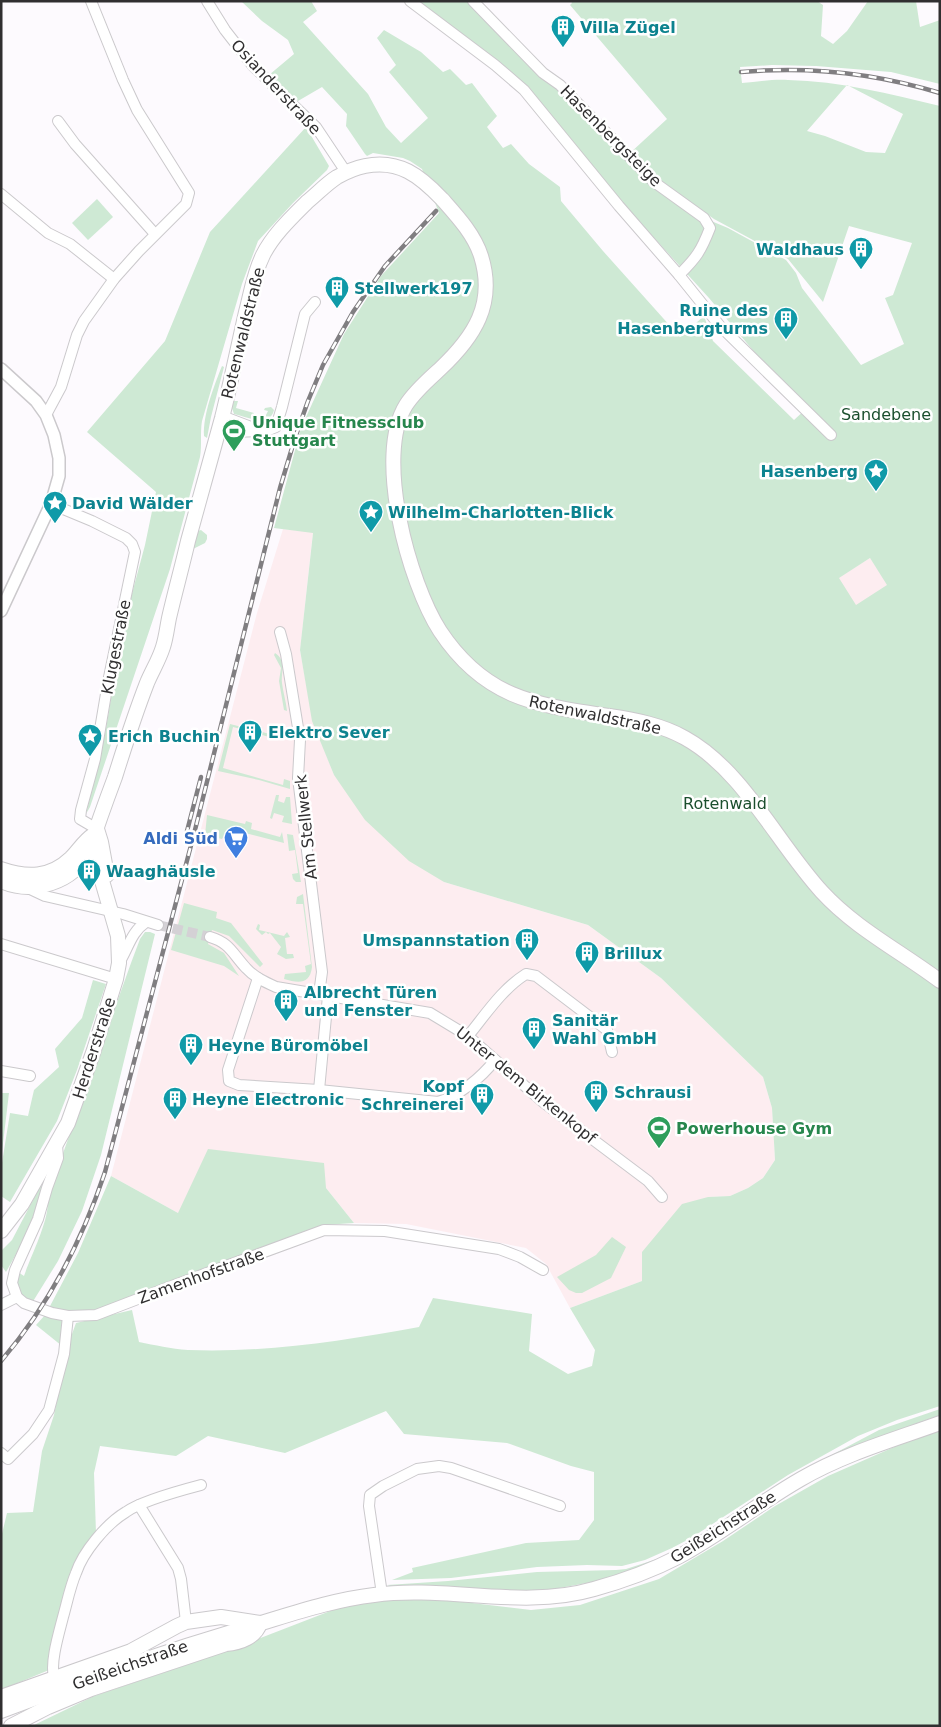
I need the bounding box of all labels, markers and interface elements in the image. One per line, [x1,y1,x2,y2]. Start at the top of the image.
building icon: Villa Zügel [550,14,576,48]
place label: Villa Zügel [580,18,676,37]
street label: Osianderstraße [227,36,325,138]
street label: Hasenbergsteige [556,81,666,191]
building icon: Waldhaus [848,236,874,270]
place label: Waldhaus [756,240,844,259]
street label: Rotenwaldstraße [217,265,269,401]
building icon: Stellwerk197 [324,275,350,309]
place label: Stellwerk197 [354,279,473,298]
place label: Ruine des Hasenbergturms [617,301,768,338]
building icon: Ruine des Hasenbergturms [773,306,799,340]
park label: Sandebene [841,405,931,424]
place label: Unique Fitnessclub Stuttgart [252,413,424,450]
sports icon: Unique Fitnessclub Stuttgart [221,418,247,452]
place icon: Hasenberg [863,458,889,492]
place label: Hasenberg [760,462,858,481]
place icon: David Wälder [42,490,68,524]
place label: David Wälder [72,494,193,513]
place icon: Wilhelm-Charlotten-Blick [358,499,384,533]
place label: Wilhelm-Charlotten-Blick [388,503,614,522]
street label: Klugestraße [98,598,134,696]
street label: Rotenwaldstraße [527,692,663,738]
building icon: Elektro Sever [237,719,263,753]
place icon: Erich Buchin [77,723,103,757]
place label: Elektro Sever [268,723,390,742]
place label: Erich Buchin [108,727,220,746]
street label: Am Stellwerk [291,773,321,880]
park label: Rotenwald [683,794,767,813]
supermarket icon: Aldi Süd [223,825,249,859]
place label: Aldi Süd [143,829,218,848]
building icon: Waaghäusle [76,858,102,892]
place label: Waaghäusle [106,862,216,881]
building icon: Umspannstation [514,927,540,961]
place label: Umspannstation [362,931,510,950]
building icon: Brillux [574,940,600,974]
place label: Brillux [604,944,663,963]
place label: Albrecht Türen und Fenster [304,983,437,1020]
building icon: Albrecht Türen und Fenster [273,988,299,1022]
street label: Herderstraße [69,995,119,1101]
place label: Sanitär Wahl GmbH [552,1011,657,1048]
building icon: Sanitär Wahl GmbH [521,1016,547,1050]
street label: Unter dem Birkenkopf [452,1022,600,1148]
building icon: Heyne Büromöbel [178,1032,204,1066]
place label: Heyne Büromöbel [208,1036,368,1055]
place label: Kopf Schreinerei [361,1077,465,1114]
building icon: Schrausi [583,1079,609,1113]
building icon: Kopf Schreinerei [469,1082,495,1116]
place label: Schrausi [614,1083,691,1102]
building icon: Heyne Electronic [162,1086,188,1120]
place label: Heyne Electronic [192,1090,344,1109]
sports icon: Powerhouse Gym [646,1115,672,1149]
place label: Powerhouse Gym [676,1119,832,1138]
street label: Zamenhofstraße [135,1244,267,1308]
street label: Geißeichstraße [667,1487,779,1567]
street label: Geißeichstraße [70,1636,190,1694]

